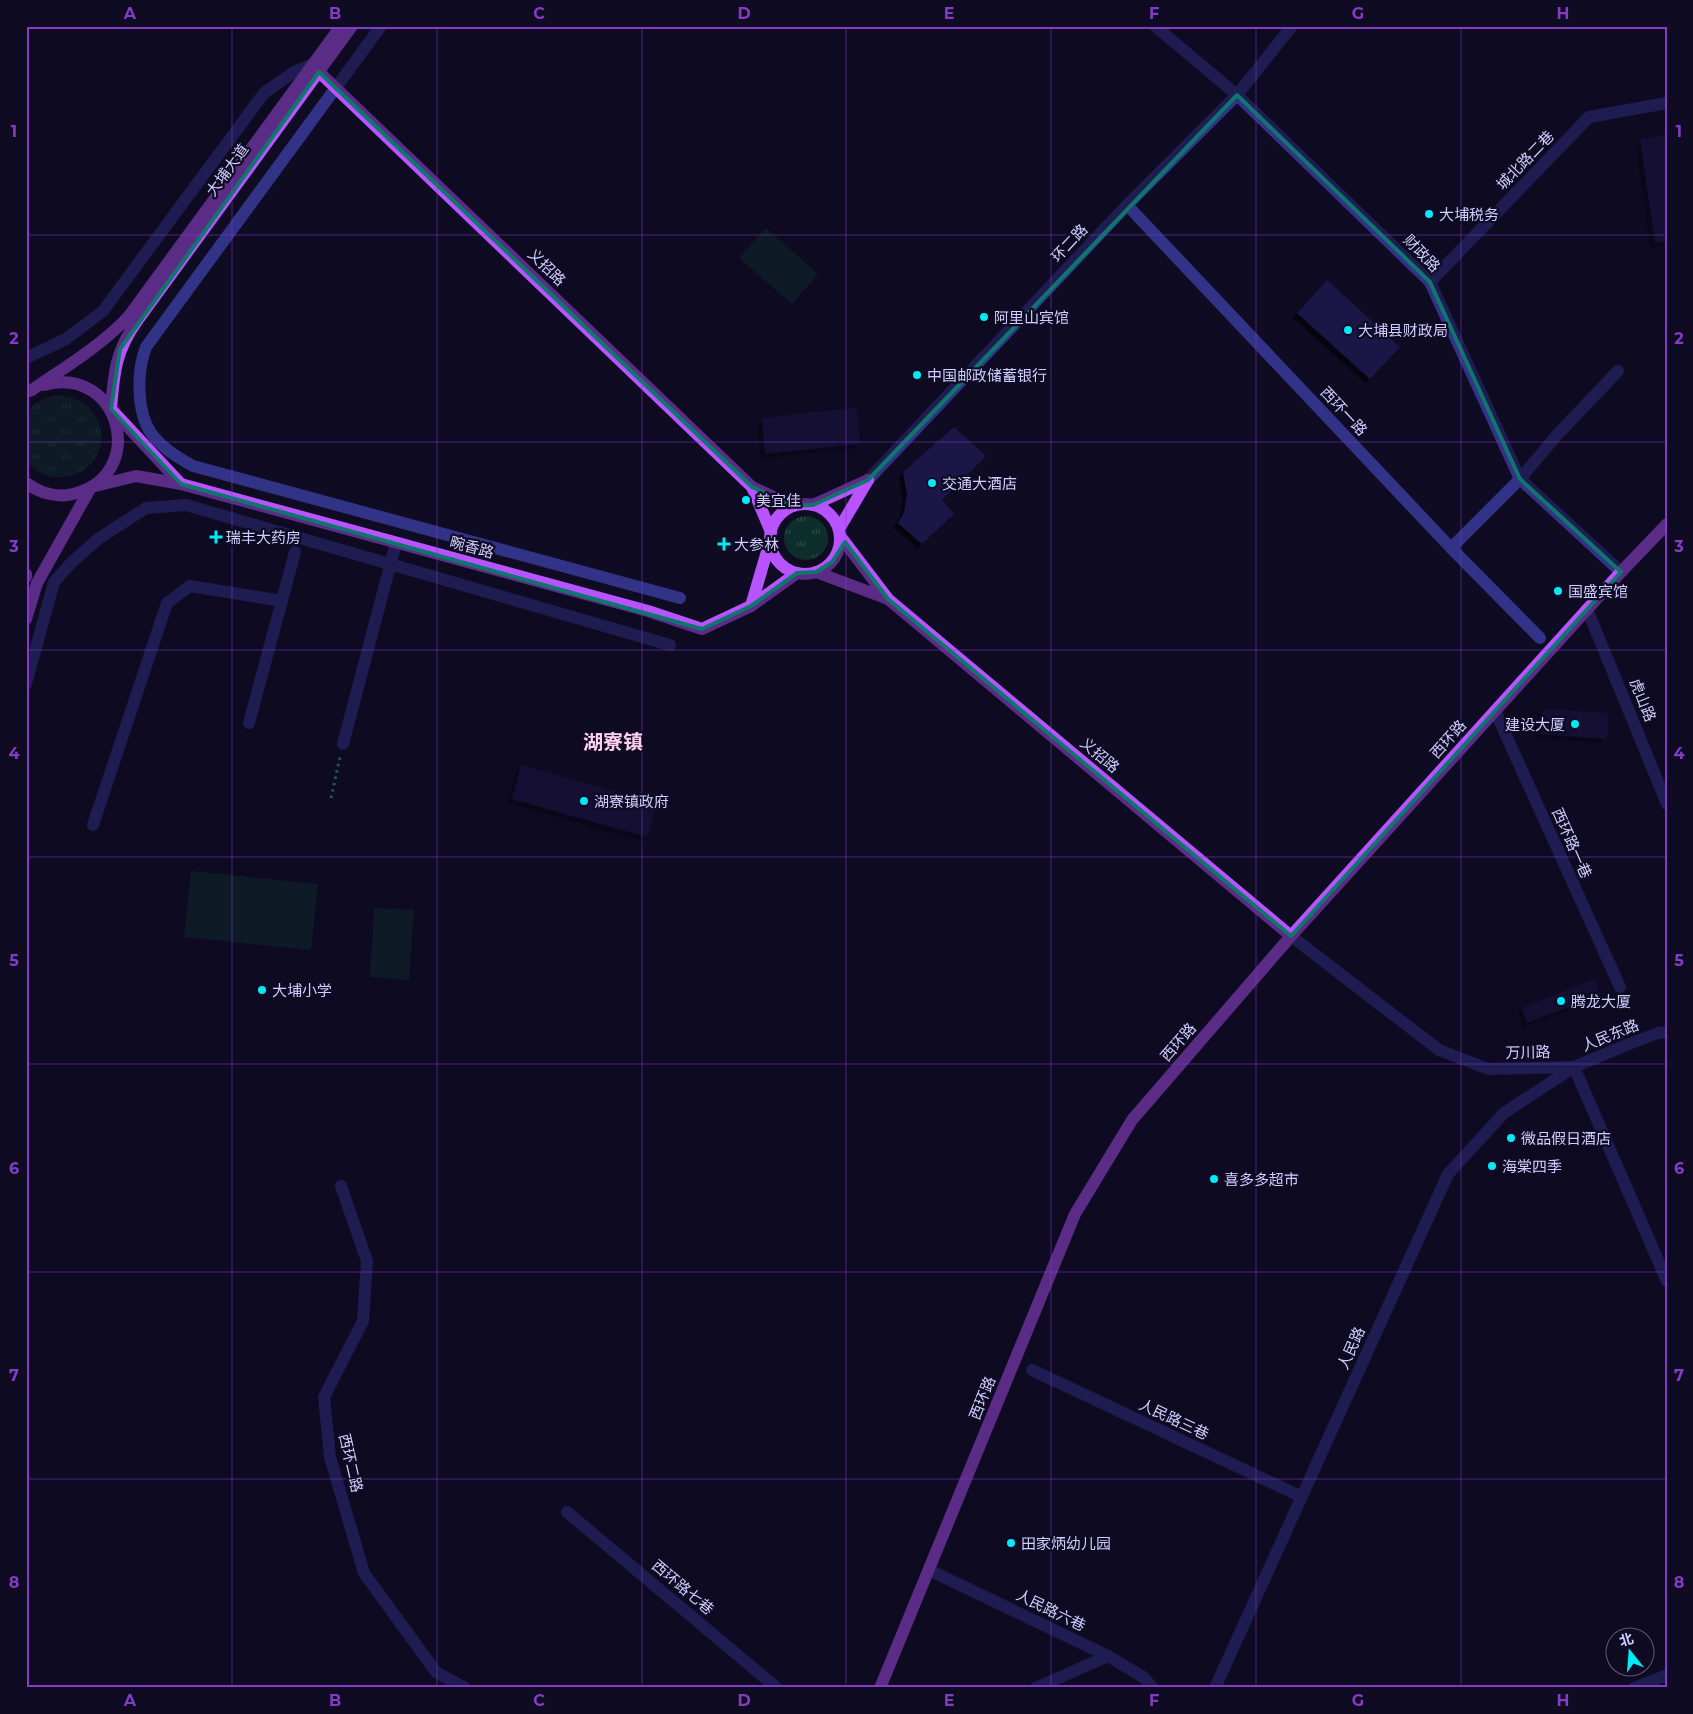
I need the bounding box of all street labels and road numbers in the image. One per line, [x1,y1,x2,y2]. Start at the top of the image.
street label: 城北路二巷 [1492,126,1558,194]
street label: 大埔大道 [202,140,252,200]
street label: 环二路 [1047,220,1091,266]
street label: 财政路 [1400,230,1444,276]
street label: 义招路 [524,245,570,289]
street label: 西环一路 [1317,383,1371,439]
street label: 畹香路 [448,532,496,562]
street label: 虎山路 [1626,676,1660,724]
street label: 西环路 [1426,716,1470,762]
street label: 义招路 [1077,733,1123,777]
street label: 西环路一巷 [1548,805,1596,881]
street label: 人民东路 [1579,1015,1641,1055]
street label: 西环路 [1156,1019,1200,1065]
street label: 万川路 [1505,1042,1551,1062]
street label: 人民路 [1333,1324,1369,1372]
street label: 西环路 [965,1374,999,1422]
street label: 人民路三巷 [1136,1395,1212,1443]
street label: 西环二路 [335,1432,367,1494]
street label: 西环路七巷 [648,1556,718,1618]
street label: 人民路六巷 [1013,1585,1089,1635]

